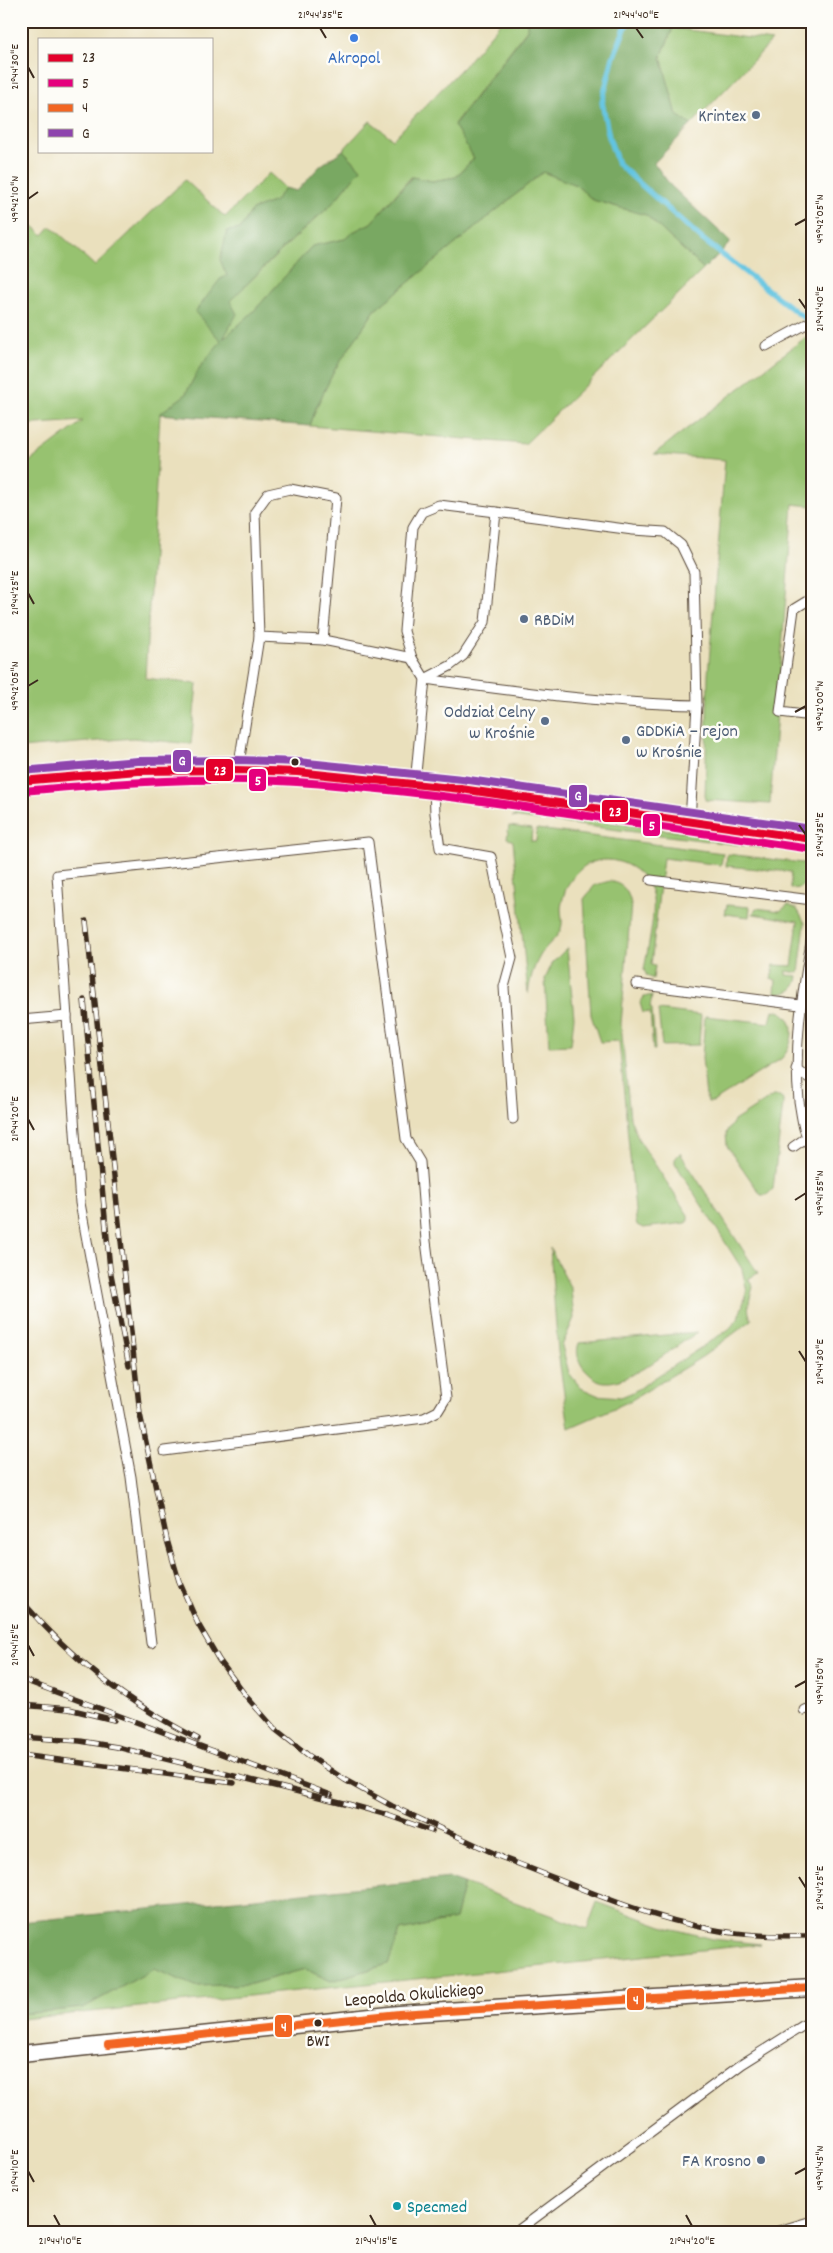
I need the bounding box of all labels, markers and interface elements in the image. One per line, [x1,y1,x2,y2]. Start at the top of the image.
text: 21°44'35"E [298,7,343,24]
text: 21°44'40"E [613,7,659,24]
marker: Akropol [348,32,360,44]
legend [38,38,212,152]
text: 21°44'30"E [7,44,24,90]
place label: Akropol [328,47,381,72]
text: 23 [82,48,95,70]
text: 5 [82,74,89,96]
text: 4 [82,98,88,120]
place label: Krintex [698,105,746,130]
marker: Krintex [750,109,762,121]
text: G [82,124,90,146]
text: 49°42'10"N [7,176,24,222]
text: 49°42'05"N [812,194,829,244]
text: 21°44'40"E [812,286,829,332]
text: 21°44'25"E [7,570,24,615]
place label: RBDiM [534,609,574,634]
marker: RBDiM [518,613,530,625]
text: 49°42'05"N [7,661,24,711]
text: 49°42'00"N [812,681,829,731]
place label: Oddział Celny w Krośnie [444,701,536,747]
marker: Oddział Celny w Krośnie [539,715,551,727]
place label: GDDKiA – rejon w Krośnie [636,720,738,766]
marker: GDDKiA – rejon w Krośnie [620,734,632,746]
line badge: G [172,749,192,773]
text: G [178,752,186,772]
unlabelled marker [290,757,300,767]
line badge: 23 [205,758,234,782]
text: 23 [214,762,226,782]
line badge: 5 [248,768,267,792]
text: 5 [255,772,262,792]
line badge: G [568,784,588,808]
text: G [574,787,582,807]
line badge: 23 [601,799,629,823]
text: 23 [609,803,621,823]
text: 21°44'35"E [812,812,829,857]
line badge: 5 [642,813,661,837]
text: 5 [649,817,656,837]
text: 21°44'20"E [7,1096,24,1142]
text: 49°41'55"N [812,1170,829,1216]
text: 21°44'30"E [812,1339,829,1385]
text: 21°44'15"E [7,1623,24,1666]
text: 49°41'50"N [812,1658,829,1704]
text: 21°44'25"E [812,1865,829,1910]
street label: Leopolda Okulickiego [344,1978,485,2015]
line badge: 4 [626,1987,645,2011]
text: 4 [633,1991,639,2011]
line badge: 4 [274,2014,293,2038]
text: 4 [281,2018,287,2038]
marker: BWI [313,2018,323,2028]
place label: BWI [306,2031,330,2055]
text: 49°41'45"N [812,2145,829,2191]
text: 21°44'10"E [7,2149,24,2192]
place label: FA Krosno [682,2150,751,2175]
marker: FA Krosno [755,2154,767,2166]
place label: Specmed [407,2196,467,2221]
marker: Specmed [391,2200,403,2212]
text: 21°44'10"E [39,2233,82,2250]
text: 21°44'15"E [355,2233,398,2250]
text: 21°44'20"E [669,2233,715,2250]

